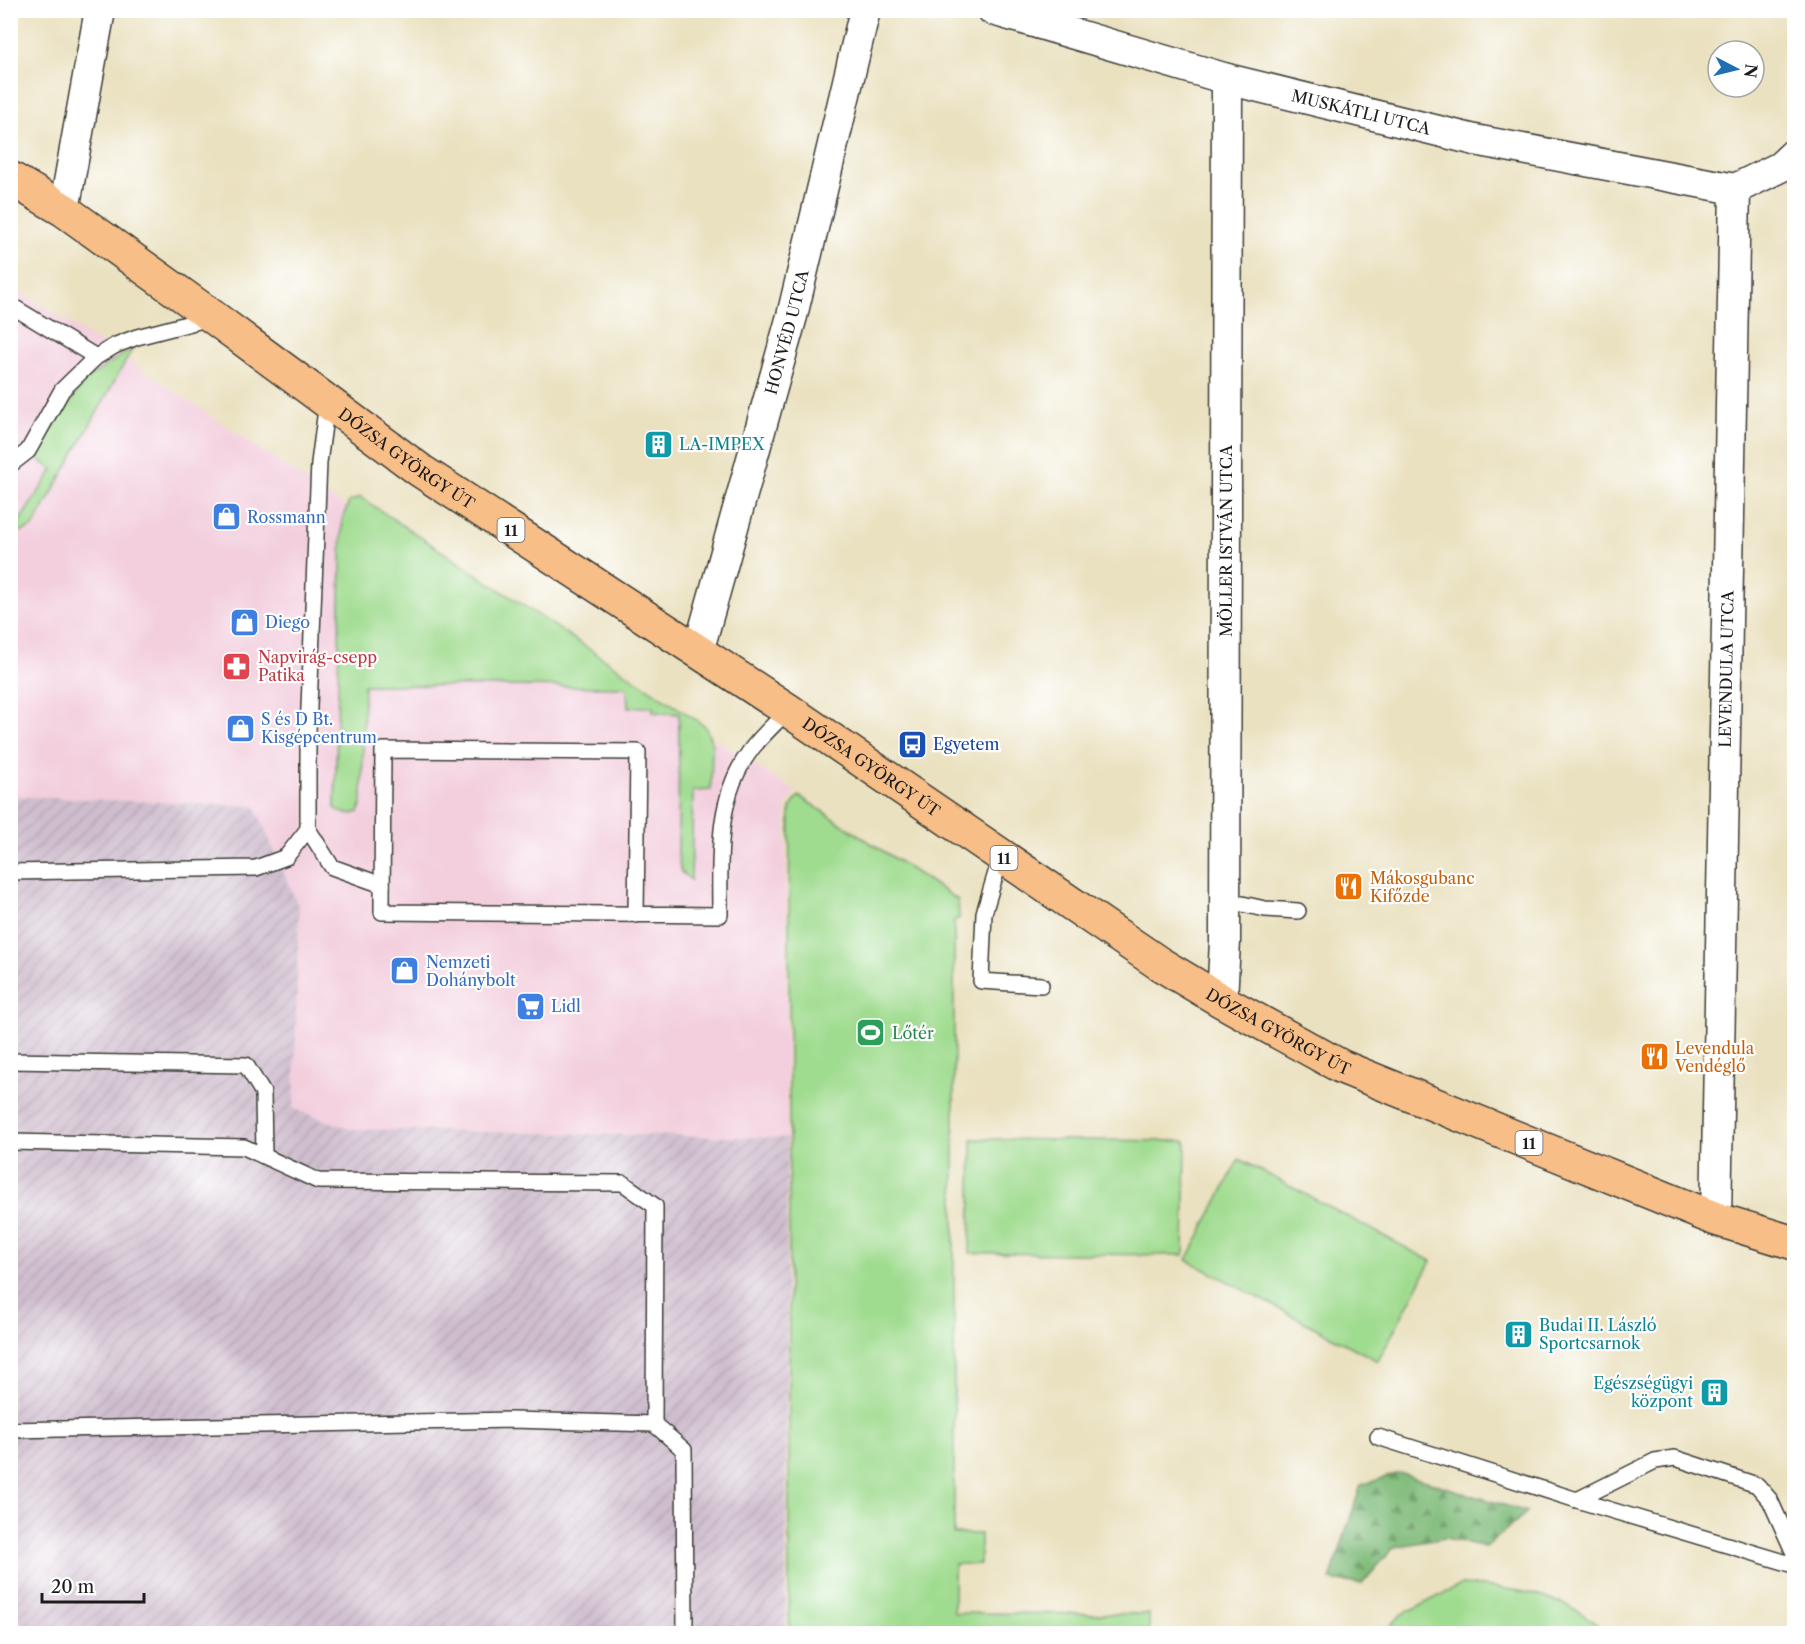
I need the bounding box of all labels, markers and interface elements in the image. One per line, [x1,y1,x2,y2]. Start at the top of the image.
north arrow [1706,39,1766,99]
text: N [1740,63,1762,79]
street label: MUSKÁTLI UTCA [1289,85,1434,139]
street label: HONVÉD UTCA [761,267,813,397]
street label: DÓZSA GYÖRGY ÚT [335,403,478,513]
building icon: LA-IMPEX [642,428,674,460]
place label: LA-IMPEX [679,434,765,454]
street label: MÖLLER ISTVÁN UTCA [1216,444,1236,637]
shop icon: Rossmann [210,501,242,533]
place label: Rossmann [247,507,326,527]
road number: 11 [498,518,524,542]
street label: LEVENDULA UTCA [1715,589,1738,748]
shop icon: Diego [228,606,260,638]
place label: Diego [265,612,310,632]
place label: Napvirág-csepp Patika [258,647,377,685]
pharmacy icon: Napvirág-csepp Patika [221,650,253,682]
place label: S és D Bt. Kisgépcentrum [261,709,377,747]
shop icon: S és D Bt. Kisgépcentrum [224,712,256,744]
street label: DÓZSA GYÖRGY ÚT [799,713,944,821]
bus stop icon: Egyetem [896,728,928,760]
place label: Egyetem [933,734,999,754]
road number: 11 [990,846,1018,870]
place label: Mákosgubanc Kifőzde [1370,868,1475,906]
restaurant icon: Mákosgubanc Kifőzde [1333,871,1365,903]
place label: Nemzeti Dohánybolt [426,952,516,990]
shop icon: Nemzeti Dohánybolt [389,955,421,987]
street label: DÓZSA GYÖRGY ÚT [1203,984,1354,1079]
supermarket icon: Lidl [514,990,546,1022]
place label: Lidl [551,996,581,1016]
sports icon: Lőtér [855,1017,887,1049]
place label: Lőtér [892,1023,934,1043]
place label: Levendula Vendéglő [1674,1038,1755,1076]
restaurant icon: Levendula Vendéglő [1638,1041,1670,1073]
road number: 11 [1516,1131,1543,1155]
place label: Budai II. László Sportcsarnok [1539,1315,1657,1353]
building icon: Budai II. László Sportcsarnok [1502,1318,1534,1350]
place label: Egészségügyi központ [1593,1373,1693,1411]
building icon: Egészségügyi központ [1698,1376,1730,1408]
scale bar [42,1566,144,1604]
text: 20 m [51,1576,95,1598]

